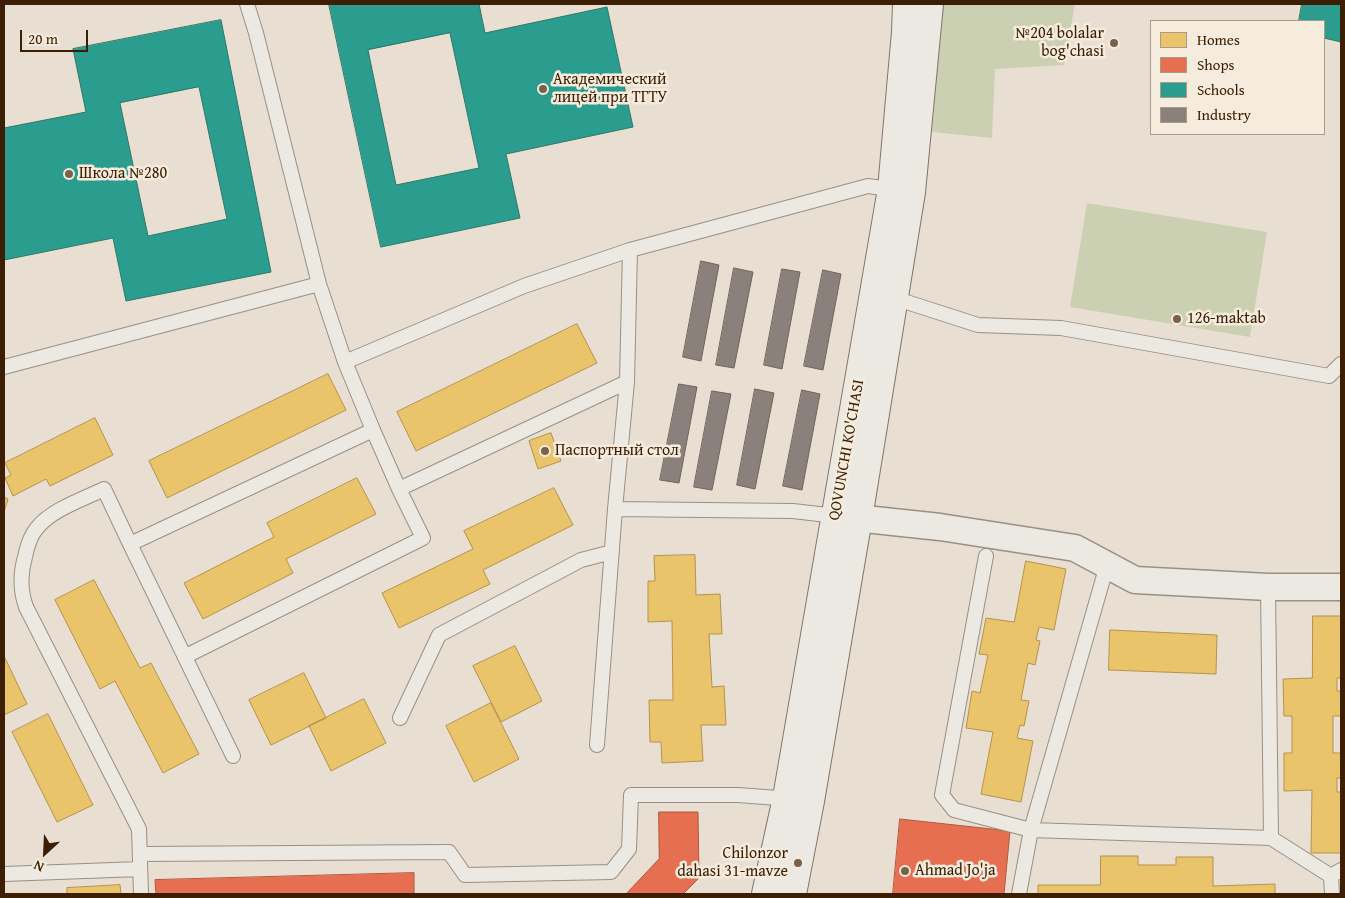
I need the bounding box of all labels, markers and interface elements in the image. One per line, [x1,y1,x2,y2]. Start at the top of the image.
scale bar [22,20,90,52]
legend [1150,20,1325,135]
place label: №204 bolalar bog'chasi [1015,24,1104,62]
text: 20 m [28,28,58,49]
text: Homes [1197,29,1240,50]
marker: №204 bolalar bog'chasi [1108,37,1120,49]
text: Shops [1197,54,1234,75]
place label: Академический лицей при ТГТУ [553,70,667,108]
text: Schools [1197,79,1245,100]
marker: Академический лицей при ТГТУ [537,83,549,95]
text: Industry [1197,104,1251,125]
place label: Школа №280 [79,164,167,184]
marker: Школа №280 [63,168,75,180]
place label: 126-maktab [1187,309,1266,329]
marker: 126-maktab [1171,313,1183,325]
street label: QOVUNCHI KO'CHASI [825,378,869,522]
place label: Паспортный стол [555,441,679,461]
marker: Паспортный стол [539,445,551,457]
north arrow [20,828,70,878]
place label: Chilonzor dahasi 31-mavze [677,844,788,882]
text: N [30,856,47,878]
marker: Chilonzor dahasi 31-mavze [792,857,804,869]
place label: Ahmad Jo'ja [915,861,996,881]
marker: Ahmad Jo'ja [899,865,911,877]

